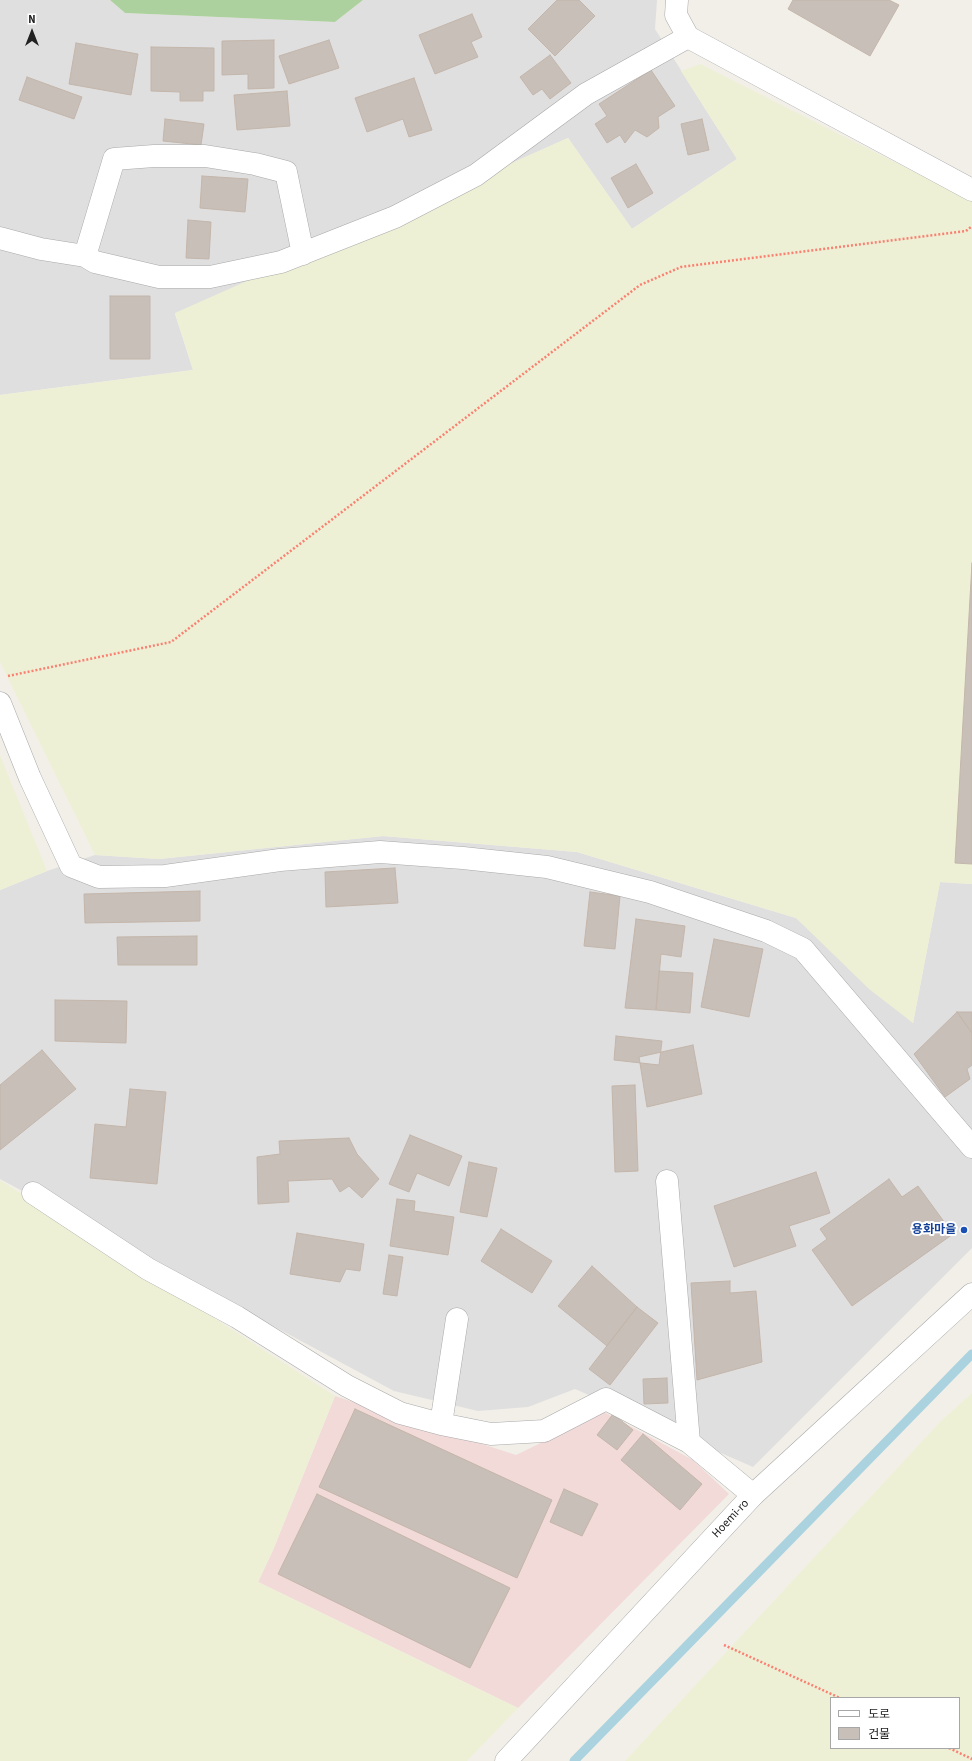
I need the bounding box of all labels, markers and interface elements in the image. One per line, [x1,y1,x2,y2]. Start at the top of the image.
north arrow [12,12,52,52]
text: N [28,12,36,27]
place label: 용화마을 [912,1223,956,1237]
marker: 용화마을 [959,1225,969,1235]
street label: Hoemi-ro [710,1497,752,1541]
legend [830,1697,960,1749]
text: 도로 [868,1706,890,1723]
text: 건물 [868,1726,890,1743]

